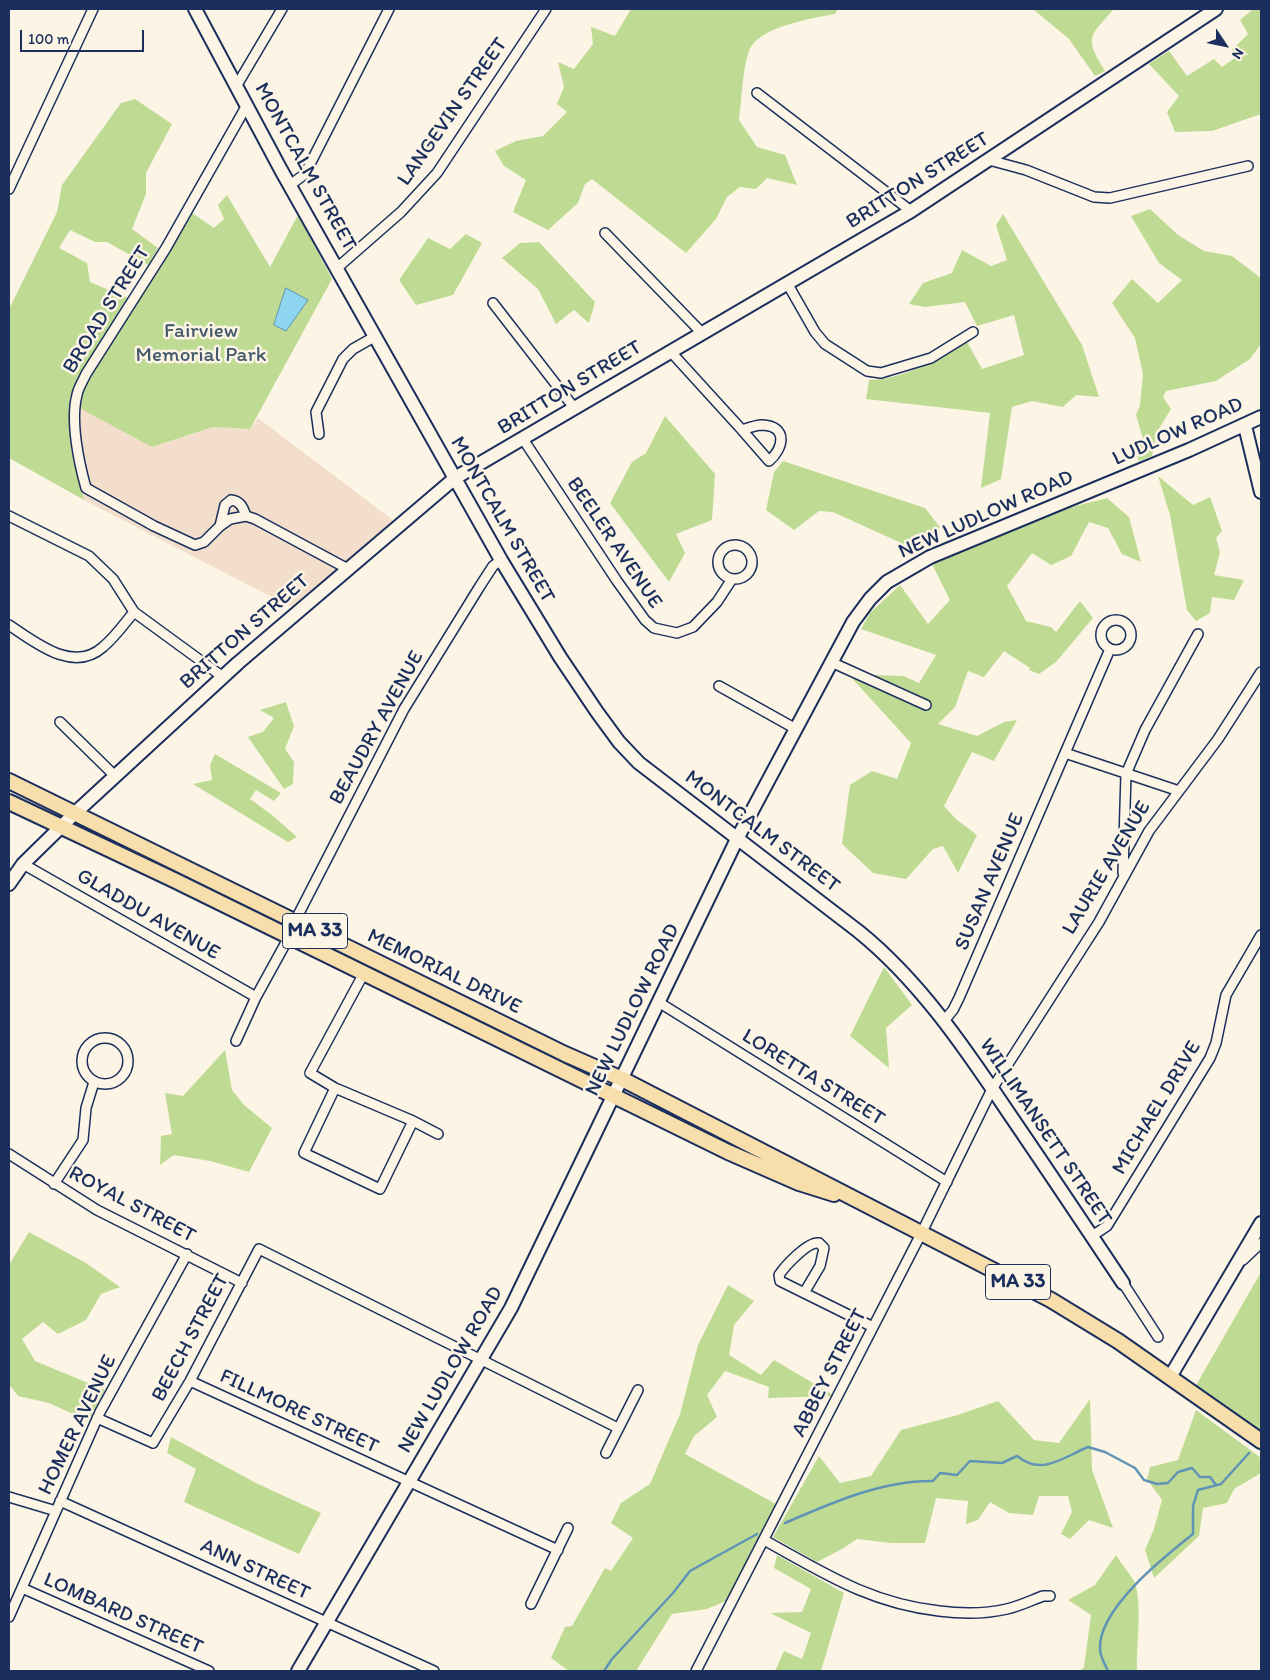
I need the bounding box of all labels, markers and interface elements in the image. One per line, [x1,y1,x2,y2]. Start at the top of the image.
scale bar [22,20,146,52]
north arrow [1200,20,1250,70]
text: 100 m [28,30,69,48]
street label: LANGEVIN STREET [392,33,514,191]
text: N [1228,45,1248,62]
street label: MONTCALM STREET [248,79,362,255]
street label: BRITTON STREET [842,127,994,235]
street label: BROAD STREET [58,242,156,378]
park label: Fairview Memorial Park [135,319,267,369]
street label: BRITTON STREET [493,335,647,441]
street label: LUDLOW ROAD [1109,392,1247,472]
street label: MONTCALM STREET [444,432,560,608]
street label: NEW LUDLOW ROAD [895,465,1077,565]
street label: BEELER AVENUE [561,472,667,614]
street label: BRITTON STREET [175,569,315,695]
street label: BEAUDRY AVENUE [324,647,430,809]
street label: MONTCALM STREET [679,765,845,899]
street label: LAURIE AVENUE [1057,797,1157,939]
street label: SUSAN AVENUE [950,810,1030,954]
street label: GLADDU AVENUE [72,864,224,966]
road number: MA 33 [282,914,348,948]
street label: NEW LUDLOW ROAD [580,920,686,1100]
street label: MEMORIAL DRIVE [363,924,525,1020]
street label: LORETTA STREET [737,1024,889,1132]
street label: WILLIMANSETT STREET [973,1034,1117,1230]
street label: MICHAEL DRIVE [1107,1037,1207,1179]
street label: ROYAL STREET [64,1161,200,1249]
road number: MA 33 [986,1264,1050,1300]
street label: BEECH STREET [147,1270,235,1406]
street label: NEW LUDLOW ROAD [393,1282,509,1458]
street label: ABBEY STREET [787,1305,873,1441]
street label: HOMER AVENUE [33,1351,123,1499]
street label: FILLMORE STREET [215,1364,383,1460]
street label: ANN STREET [196,1534,314,1606]
street label: LOMBARD STREET [39,1568,207,1660]

